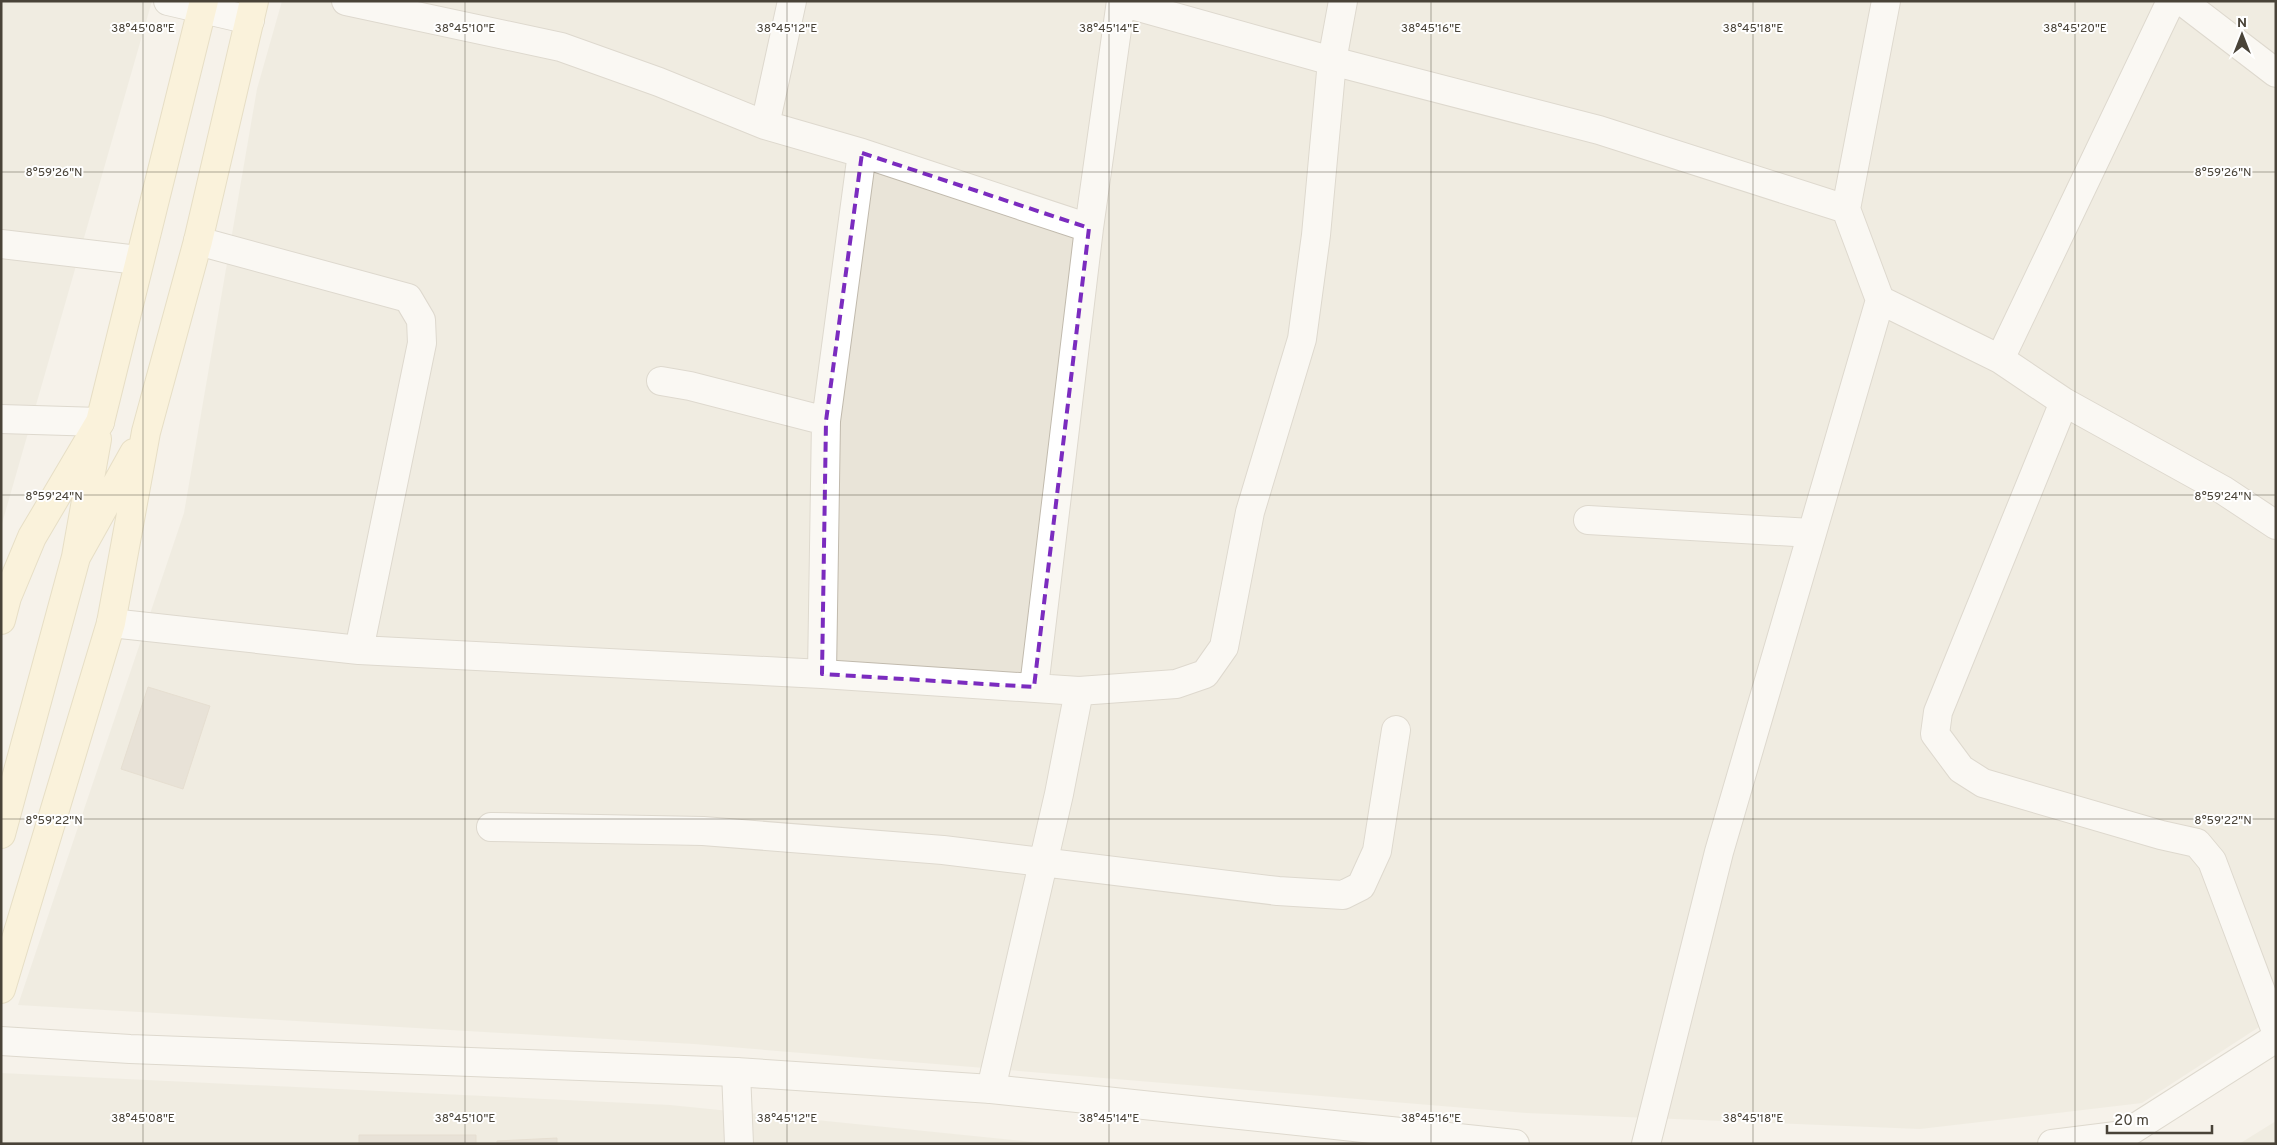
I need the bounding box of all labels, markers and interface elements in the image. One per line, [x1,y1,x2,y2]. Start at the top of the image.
north arrow [2217,10,2267,60]
text: N [2237,15,2247,32]
text: 38°45'08"E [111,21,175,37]
text: 38°45'10"E [434,21,496,37]
text: 38°45'12"E [757,21,817,37]
text: 38°45'14"E [1079,21,1139,37]
text: 38°45'16"E [1401,21,1461,37]
text: 38°45'18"E [1723,21,1783,37]
text: 38°45'20"E [2043,21,2107,37]
text: 8°59'26"N [25,165,83,181]
text: 8°59'26"N [2194,165,2252,181]
text: 8°59'24"N [25,489,83,505]
text: 8°59'24"N [2194,489,2252,505]
text: 8°59'22"N [25,813,83,829]
text: 8°59'22"N [2194,813,2252,829]
scale bar [2107,1102,2212,1134]
text: 38°45'08"E [111,1111,175,1127]
text: 38°45'10"E [434,1111,496,1127]
text: 38°45'12"E [757,1111,817,1127]
text: 38°45'14"E [1079,1111,1139,1127]
text: 38°45'16"E [1401,1111,1461,1127]
text: 38°45'18"E [1723,1111,1783,1127]
text: 20 m [2114,1112,2149,1131]

